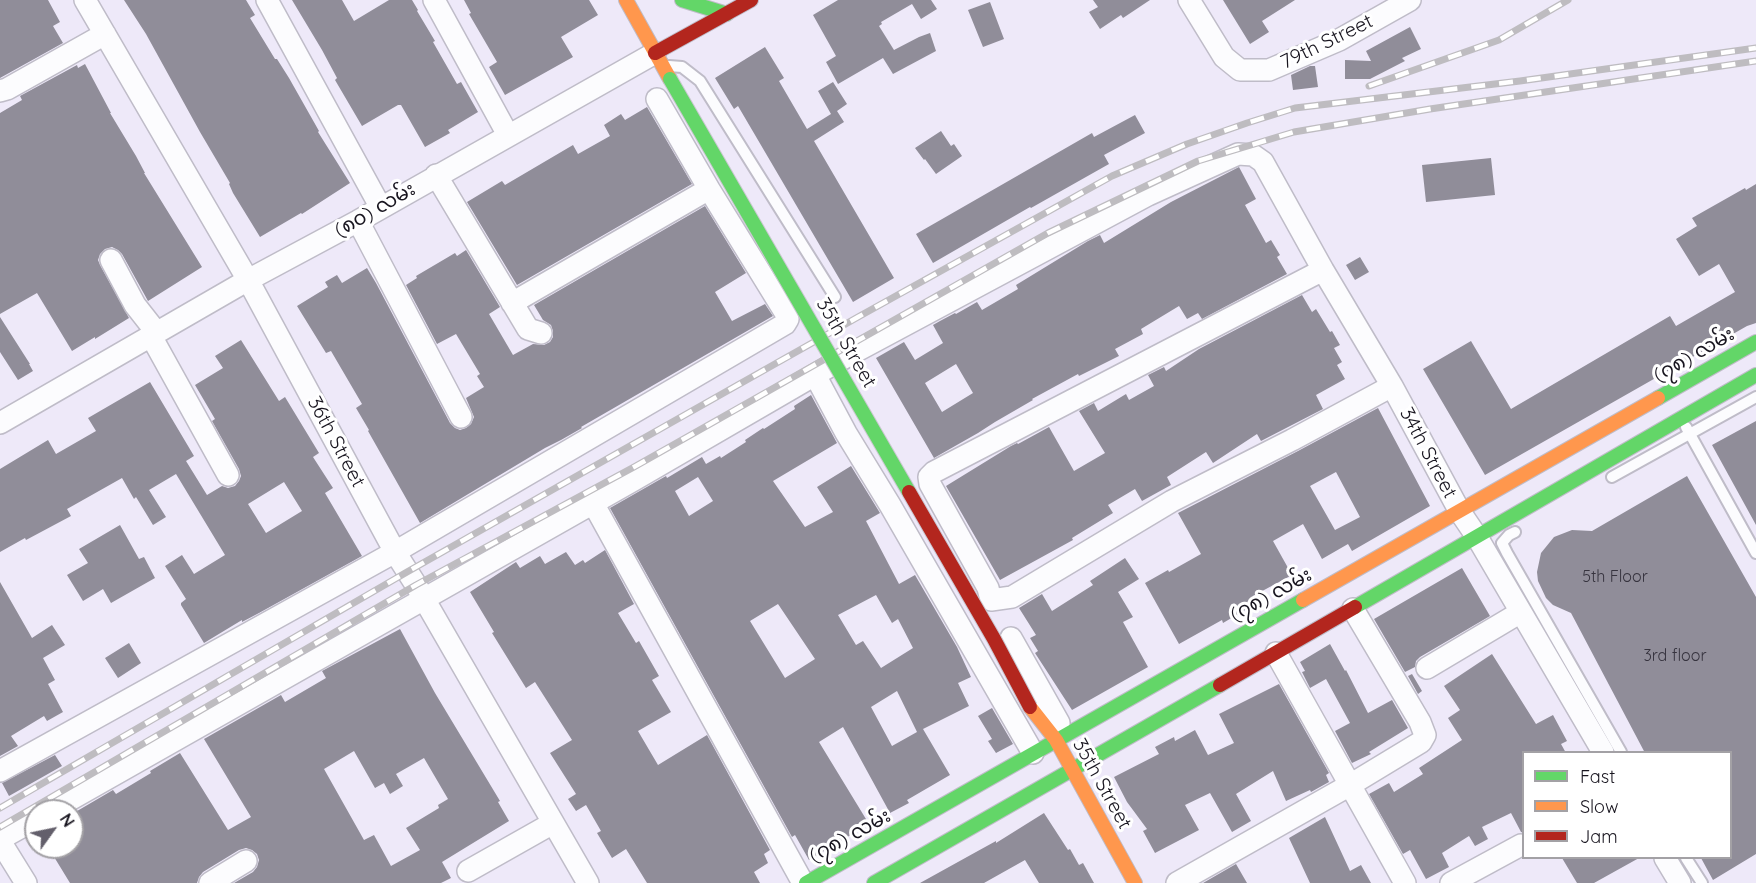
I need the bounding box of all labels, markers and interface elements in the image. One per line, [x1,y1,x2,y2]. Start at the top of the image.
street label: 79th Street [1277,9,1377,75]
street label: (၈၀) လမ်း [330,177,420,243]
street label: 35th Street [811,294,881,392]
street label: (၇၈) လမ်း [1649,322,1739,388]
street label: 36th Street [302,392,370,492]
street label: 34th Street [1394,404,1462,502]
street label: (၇၈) လမ်း [1226,563,1316,627]
house number: 5th Floor [1582,567,1648,587]
house number: 3rd floor [1643,646,1707,666]
street label: 35th Street [1067,735,1137,833]
legend [1522,751,1732,859]
text: Fast [1580,765,1615,788]
text: Slow [1580,795,1618,818]
north arrow [24,799,84,859]
street label: (၇၈) လမ်း [805,804,895,868]
text: N [56,810,79,831]
text: Jam [1580,825,1618,848]

